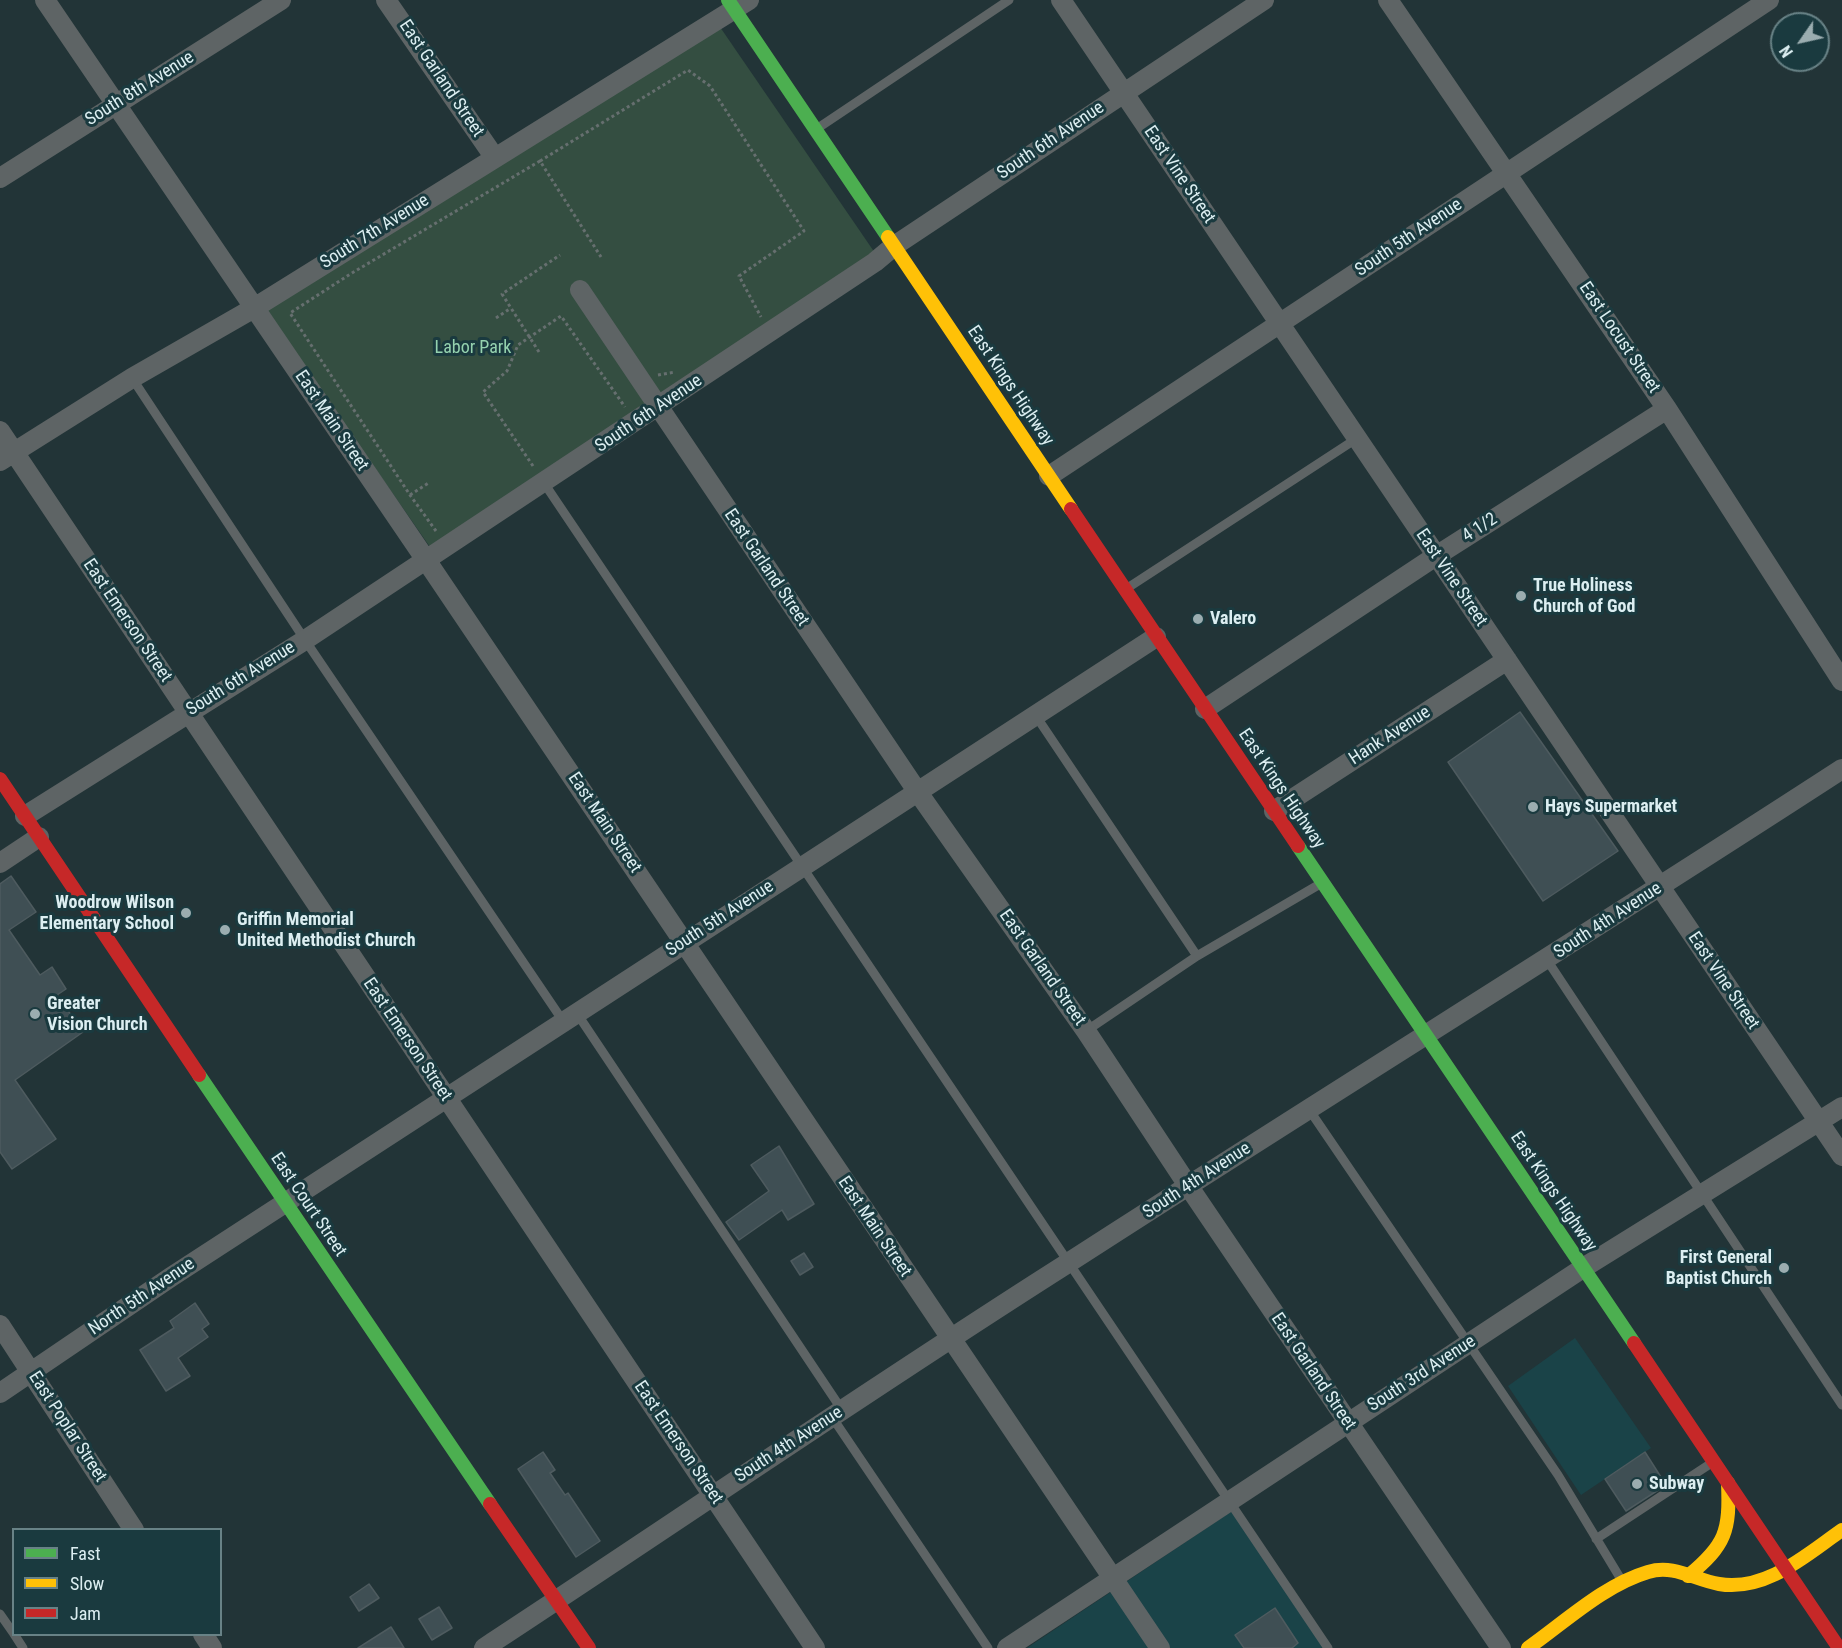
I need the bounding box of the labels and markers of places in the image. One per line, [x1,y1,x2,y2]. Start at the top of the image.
place label: True Holiness Church of God [1533,575,1635,618]
marker: True Holiness Church of God [1514,589,1528,603]
place label: Valero [1210,608,1256,630]
marker: Valero [1191,612,1205,626]
place label: Hays Supermarket [1545,796,1677,818]
marker: Hays Supermarket [1526,800,1540,814]
place label: Woodrow Wilson Elementary School [40,892,174,934]
marker: Woodrow Wilson Elementary School [179,906,193,920]
place label: Griffin Memorial United Methodist Church [237,909,416,952]
marker: Griffin Memorial United Methodist Church [218,923,232,937]
place label: Greater Vision Church [47,993,148,1036]
marker: Greater Vision Church [28,1007,42,1021]
place label: First General Baptist Church [1666,1247,1772,1290]
marker: First General Baptist Church [1777,1261,1791,1275]
place label: Subway [1649,1473,1704,1495]
marker: Subway [1630,1477,1644,1491]

